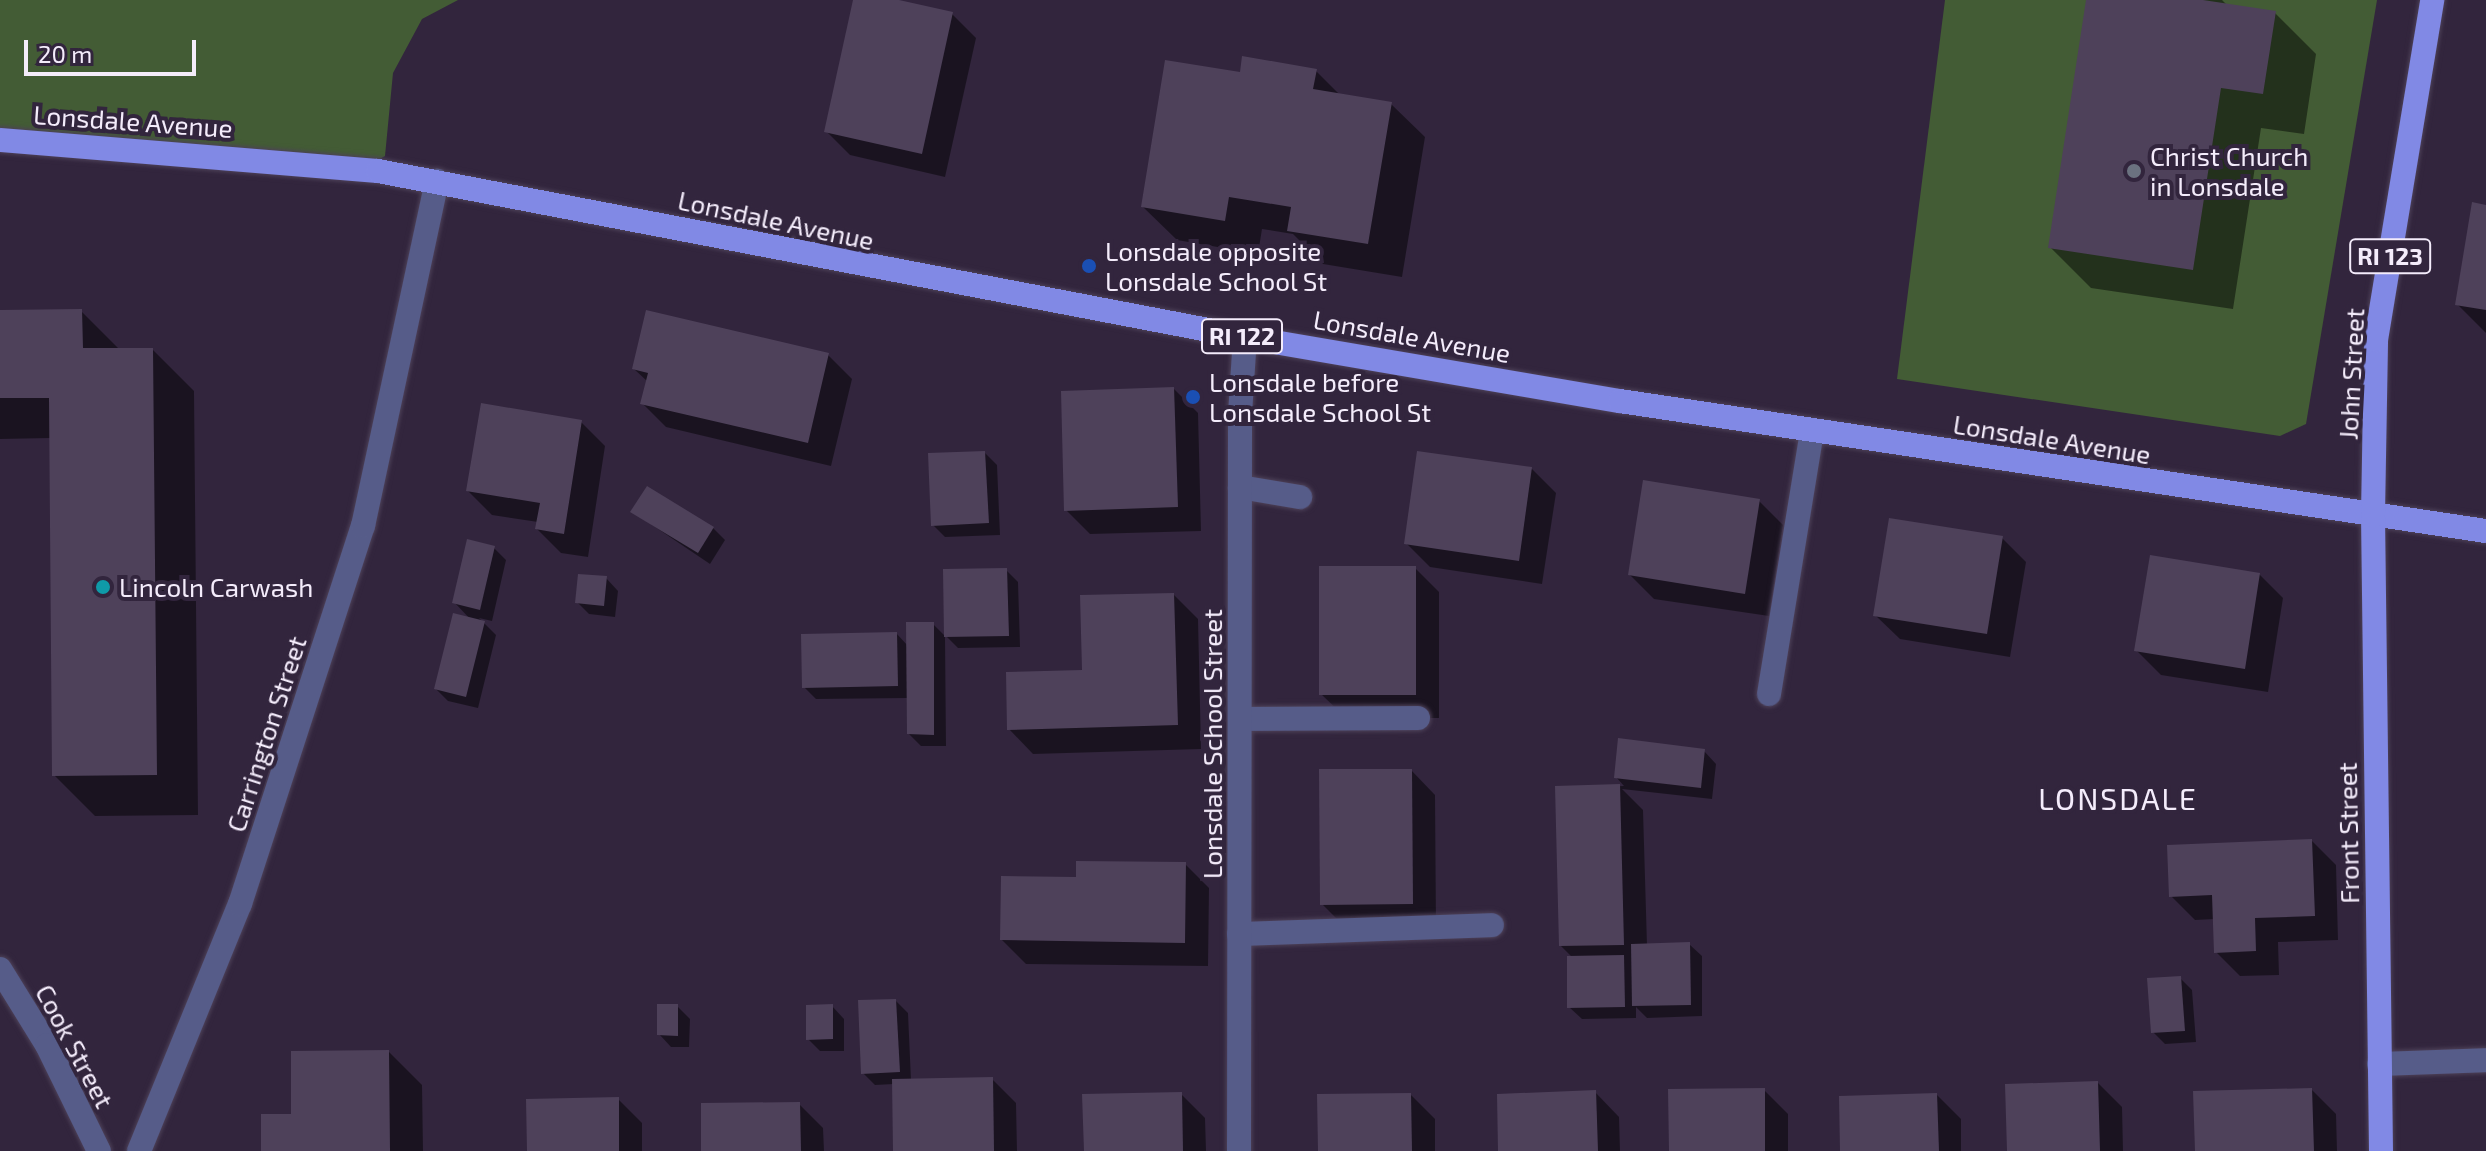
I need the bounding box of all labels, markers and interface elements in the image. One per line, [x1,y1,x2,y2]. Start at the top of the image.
scale bar [28,24,200,74]
text: 20 m [38,39,92,68]
street label: Lonsdale Avenue [32,98,234,144]
place label: Christ Church in Lonsdale [2150,140,2308,202]
marker: Christ Church in Lonsdale [2125,162,2143,180]
street label: Lonsdale Avenue [675,184,877,256]
place label: Lonsdale opposite Lonsdale School St [1105,235,1328,296]
road number: RI 123 [2348,236,2432,276]
marker: Lonsdale opposite Lonsdale School St [1080,257,1098,275]
street label: Lonsdale Avenue [1311,303,1513,369]
street label: John Street [2332,307,2370,441]
road number: RI 122 [1200,316,1284,356]
place label: Lonsdale before Lonsdale School St [1209,366,1432,428]
marker: Lonsdale before Lonsdale School St [1184,388,1202,406]
street label: Lonsdale Avenue [1951,408,2153,470]
place label: Lincoln Carwash [119,571,313,603]
marker: Lincoln Carwash [94,578,112,596]
street label: Lonsdale School Street [1196,609,1228,879]
street label: Carrington Street [220,632,312,836]
street label: Front Street [2331,762,2365,904]
district label: LONSDALE [2038,780,2198,816]
street label: Cook Street [29,979,121,1113]

